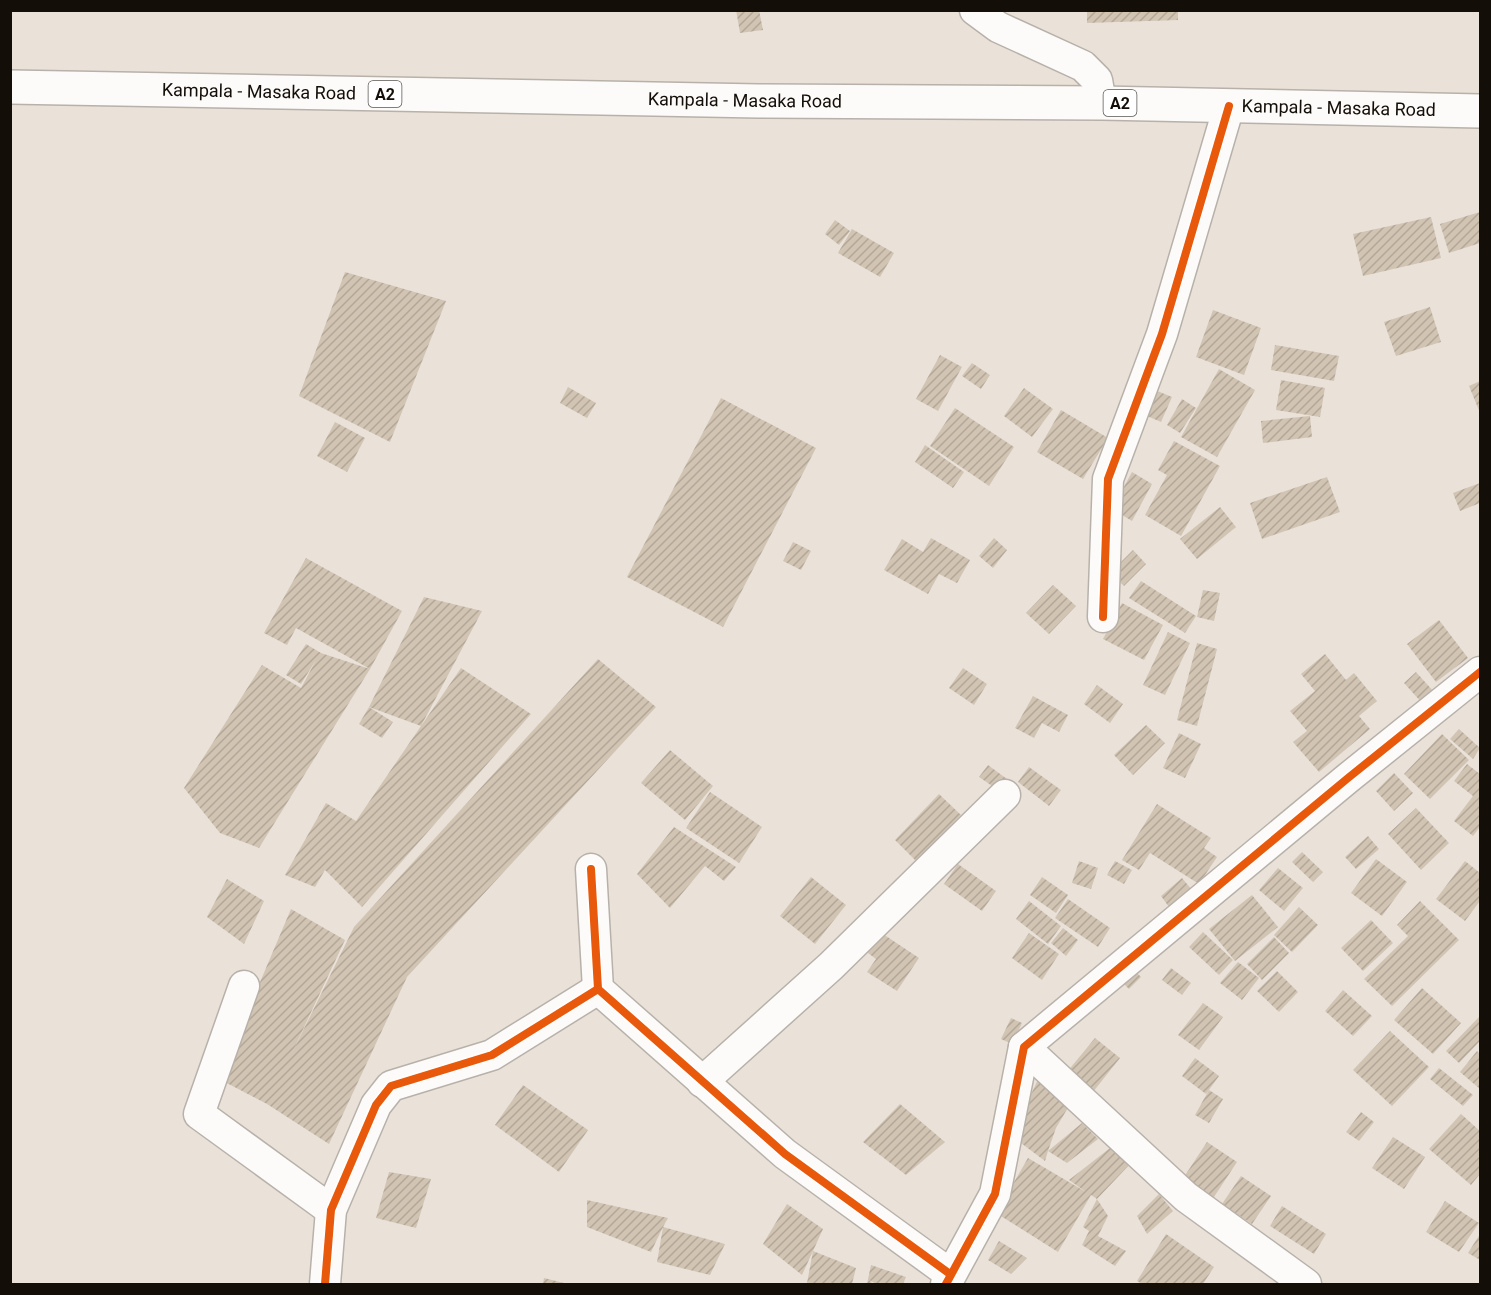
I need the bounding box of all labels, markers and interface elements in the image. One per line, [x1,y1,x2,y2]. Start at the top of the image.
street label: Kampala - Masaka Road [162,79,356,103]
road number: A2 [368,81,402,107]
street label: Kampala - Masaka Road [648,88,842,111]
road number: A2 [1104,90,1136,116]
street label: Kampala - Masaka Road [1242,95,1436,120]

